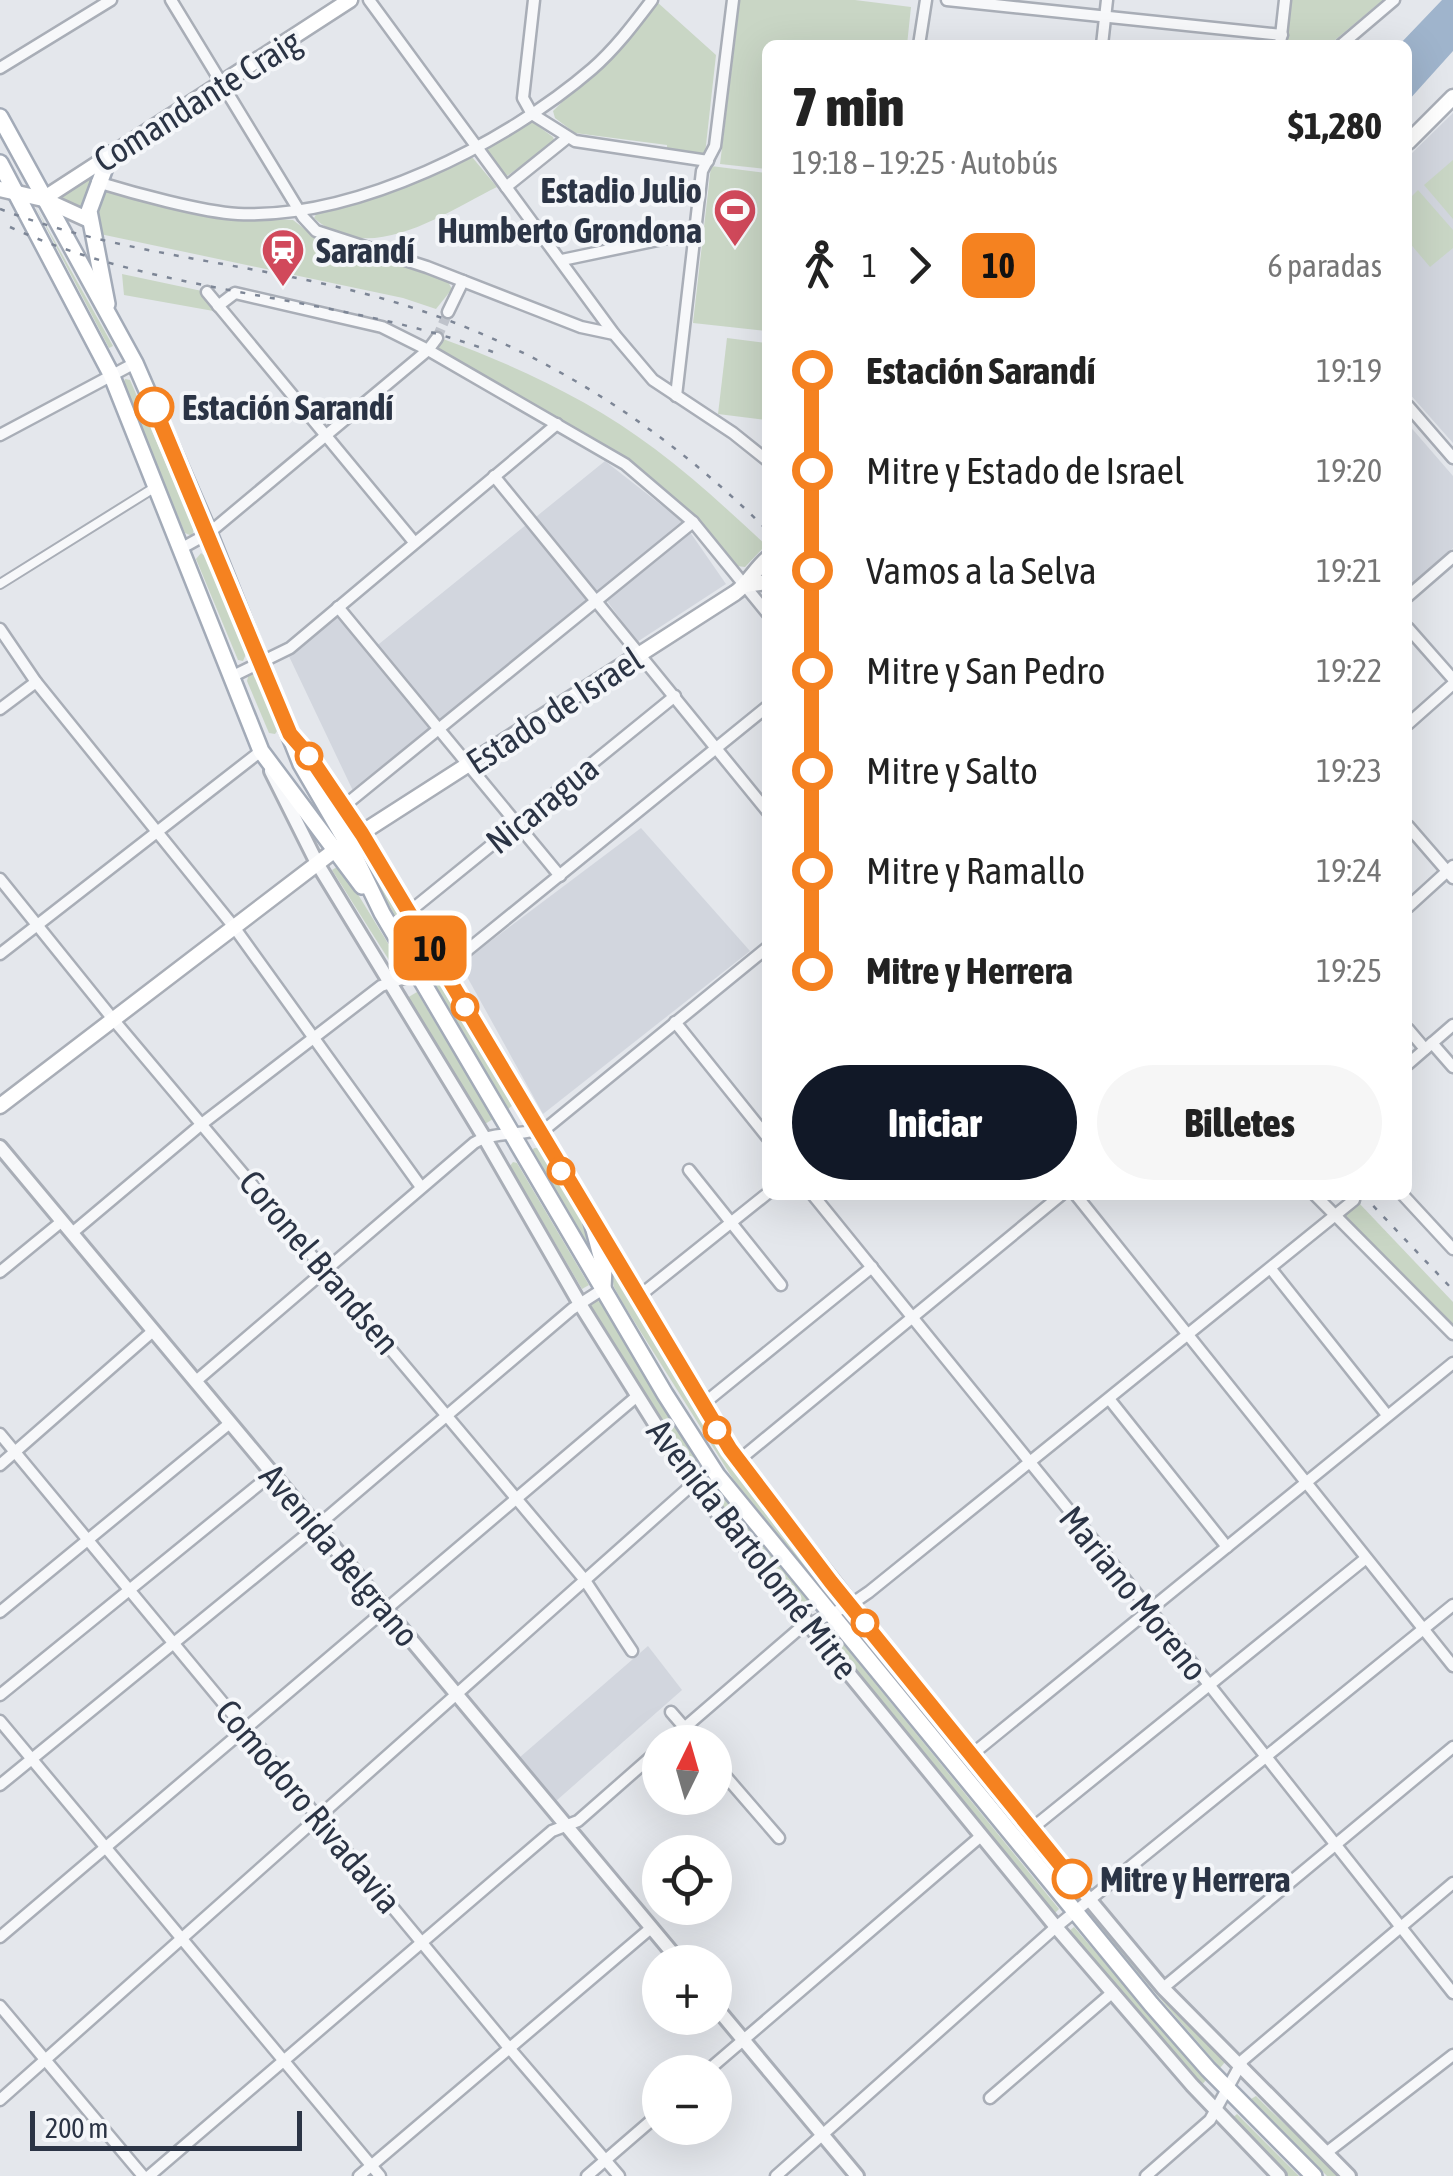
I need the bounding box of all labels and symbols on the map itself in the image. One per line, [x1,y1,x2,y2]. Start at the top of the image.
street label: Comandante Craig [86,21,308,179]
place label: Estadio Julio Humberto Grondona [438,170,702,250]
sports icon: Estadio Julio Humberto Grondona [712,187,758,248]
station icon: Sarandí [260,227,306,288]
place label: Sarandí [316,230,415,270]
place label: Estación Sarandí [182,387,394,427]
marker: Estación Sarandí [135,388,173,426]
street label: Estado de Israel [459,638,649,782]
unlabelled marker [296,743,322,769]
street label: Nicaragua [478,747,606,861]
line badge: 10 [385,916,475,980]
unlabelled marker [452,994,478,1020]
unlabelled marker [548,1158,574,1184]
street label: Coronel Brandsen [232,1162,408,1362]
street label: Avenida Bartolomé Mitre [639,1411,867,1687]
unlabelled marker [704,1417,730,1443]
street label: Avenida Belgrano [252,1456,428,1654]
street label: Mariano Moreno [1052,1498,1216,1688]
unlabelled marker [852,1610,878,1636]
street label: Comodoro Rivadavia [208,1691,410,1921]
north arrow [642,1725,732,1815]
place label: Mitre y Herrera [1100,1859,1290,1899]
marker: Mitre y Herrera [1053,1860,1091,1898]
scale bar [30,2106,302,2150]

